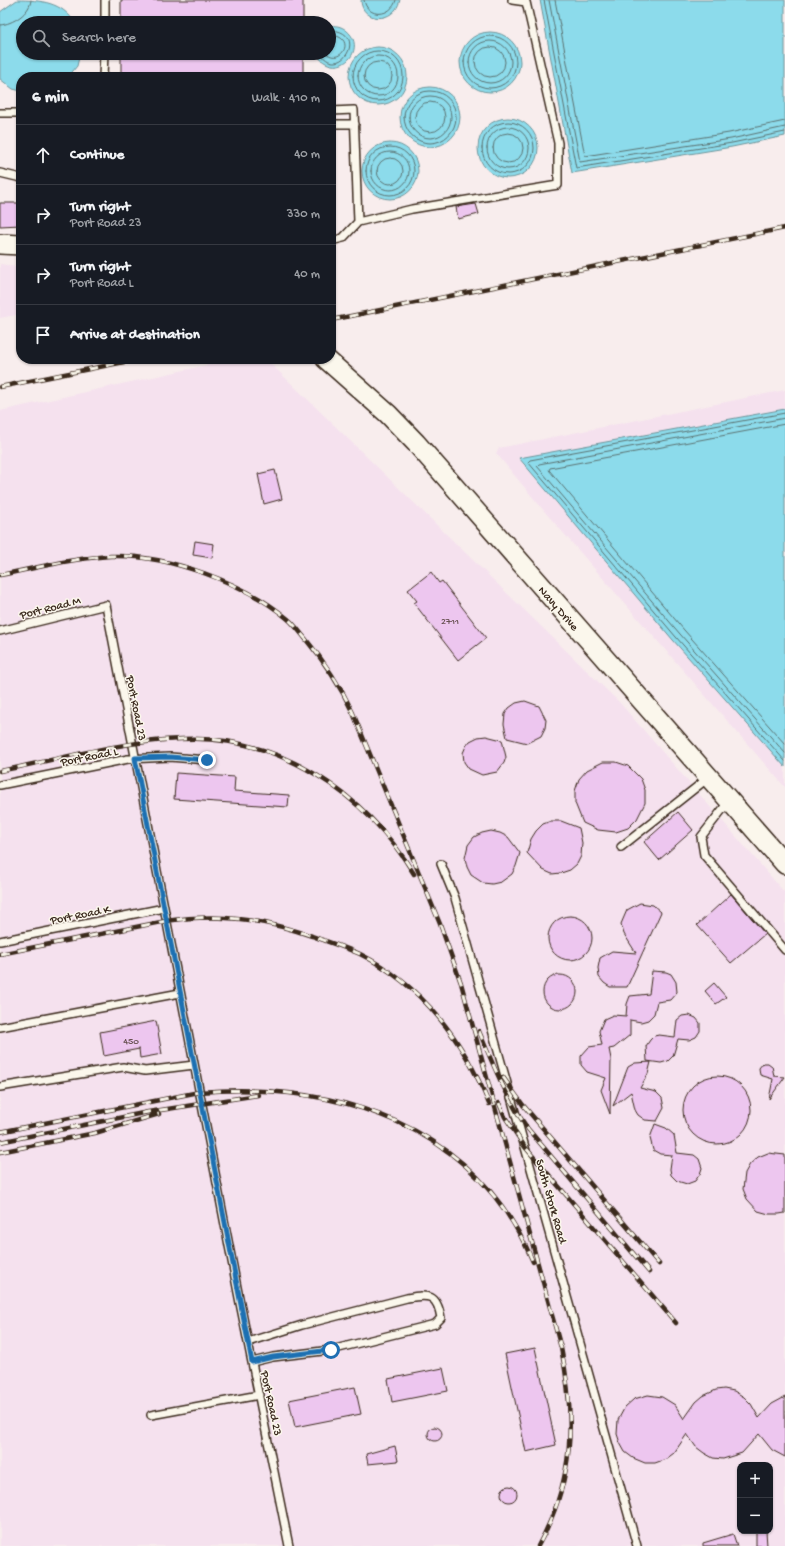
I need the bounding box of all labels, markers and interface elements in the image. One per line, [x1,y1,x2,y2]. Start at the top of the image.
search box [16,16,336,60]
icon: search [30,27,52,49]
text: Search here [62,29,136,47]
text: 6 min [32,88,68,108]
text: Walk · 410 m [252,91,320,106]
icon: ahead [32,144,54,166]
text: Continue [70,146,124,164]
text: 40 m [294,147,320,162]
text: Turn right [70,198,130,216]
icon: right [32,204,54,226]
text: 330 m [287,207,320,222]
text: Port Road 23 [70,216,142,231]
text: Turn right [70,258,130,276]
icon: right [32,264,54,286]
text: 40 m [294,267,320,282]
text: Port Road L [70,276,133,291]
icon: arrive [32,324,54,346]
text: Arrive at destination [70,326,200,344]
street label: Navy Drive [534,584,581,635]
street label: Port Road M [18,594,83,624]
house number: 2711 [441,616,459,628]
street label: Port Road 23 [122,674,148,742]
street label: Port Road L [58,745,120,771]
route end [198,751,216,769]
street label: Port Road K [48,903,113,929]
house number: 450 [123,1036,139,1048]
street label: South Stork Road [531,1158,569,1246]
route start [322,1341,340,1359]
street label: Port Road 23 [256,1369,284,1437]
map controls [737,1462,773,1534]
button: + [737,1462,773,1498]
button: − [737,1498,773,1534]

